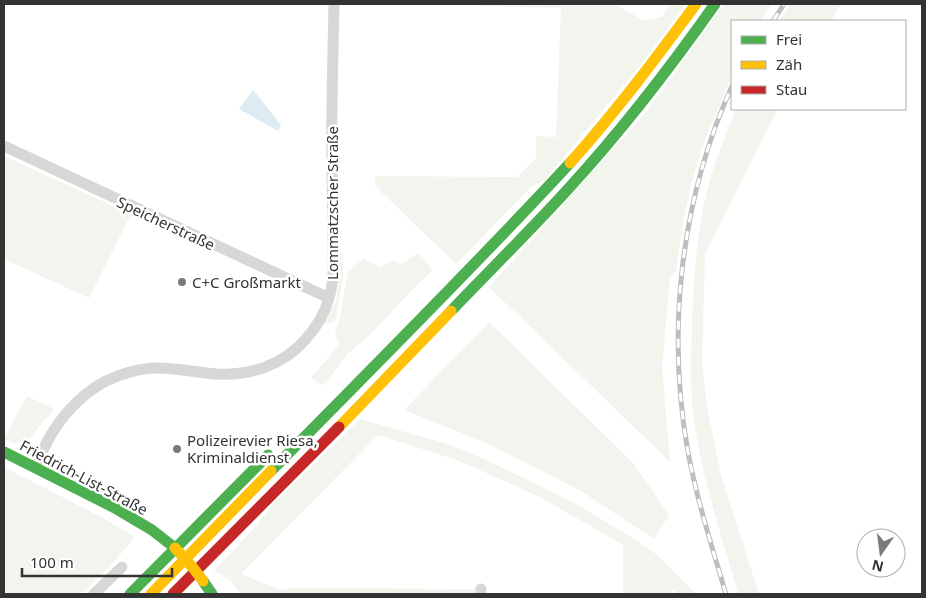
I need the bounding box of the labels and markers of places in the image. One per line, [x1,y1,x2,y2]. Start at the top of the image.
place label: C+C Großmarkt [192,272,301,292]
marker: C+C Großmarkt [176,276,188,288]
place label: Polizeirevier Riesa, Kriminaldienst [187,430,318,467]
marker: Polizeirevier Riesa, Kriminaldienst [171,443,183,455]

